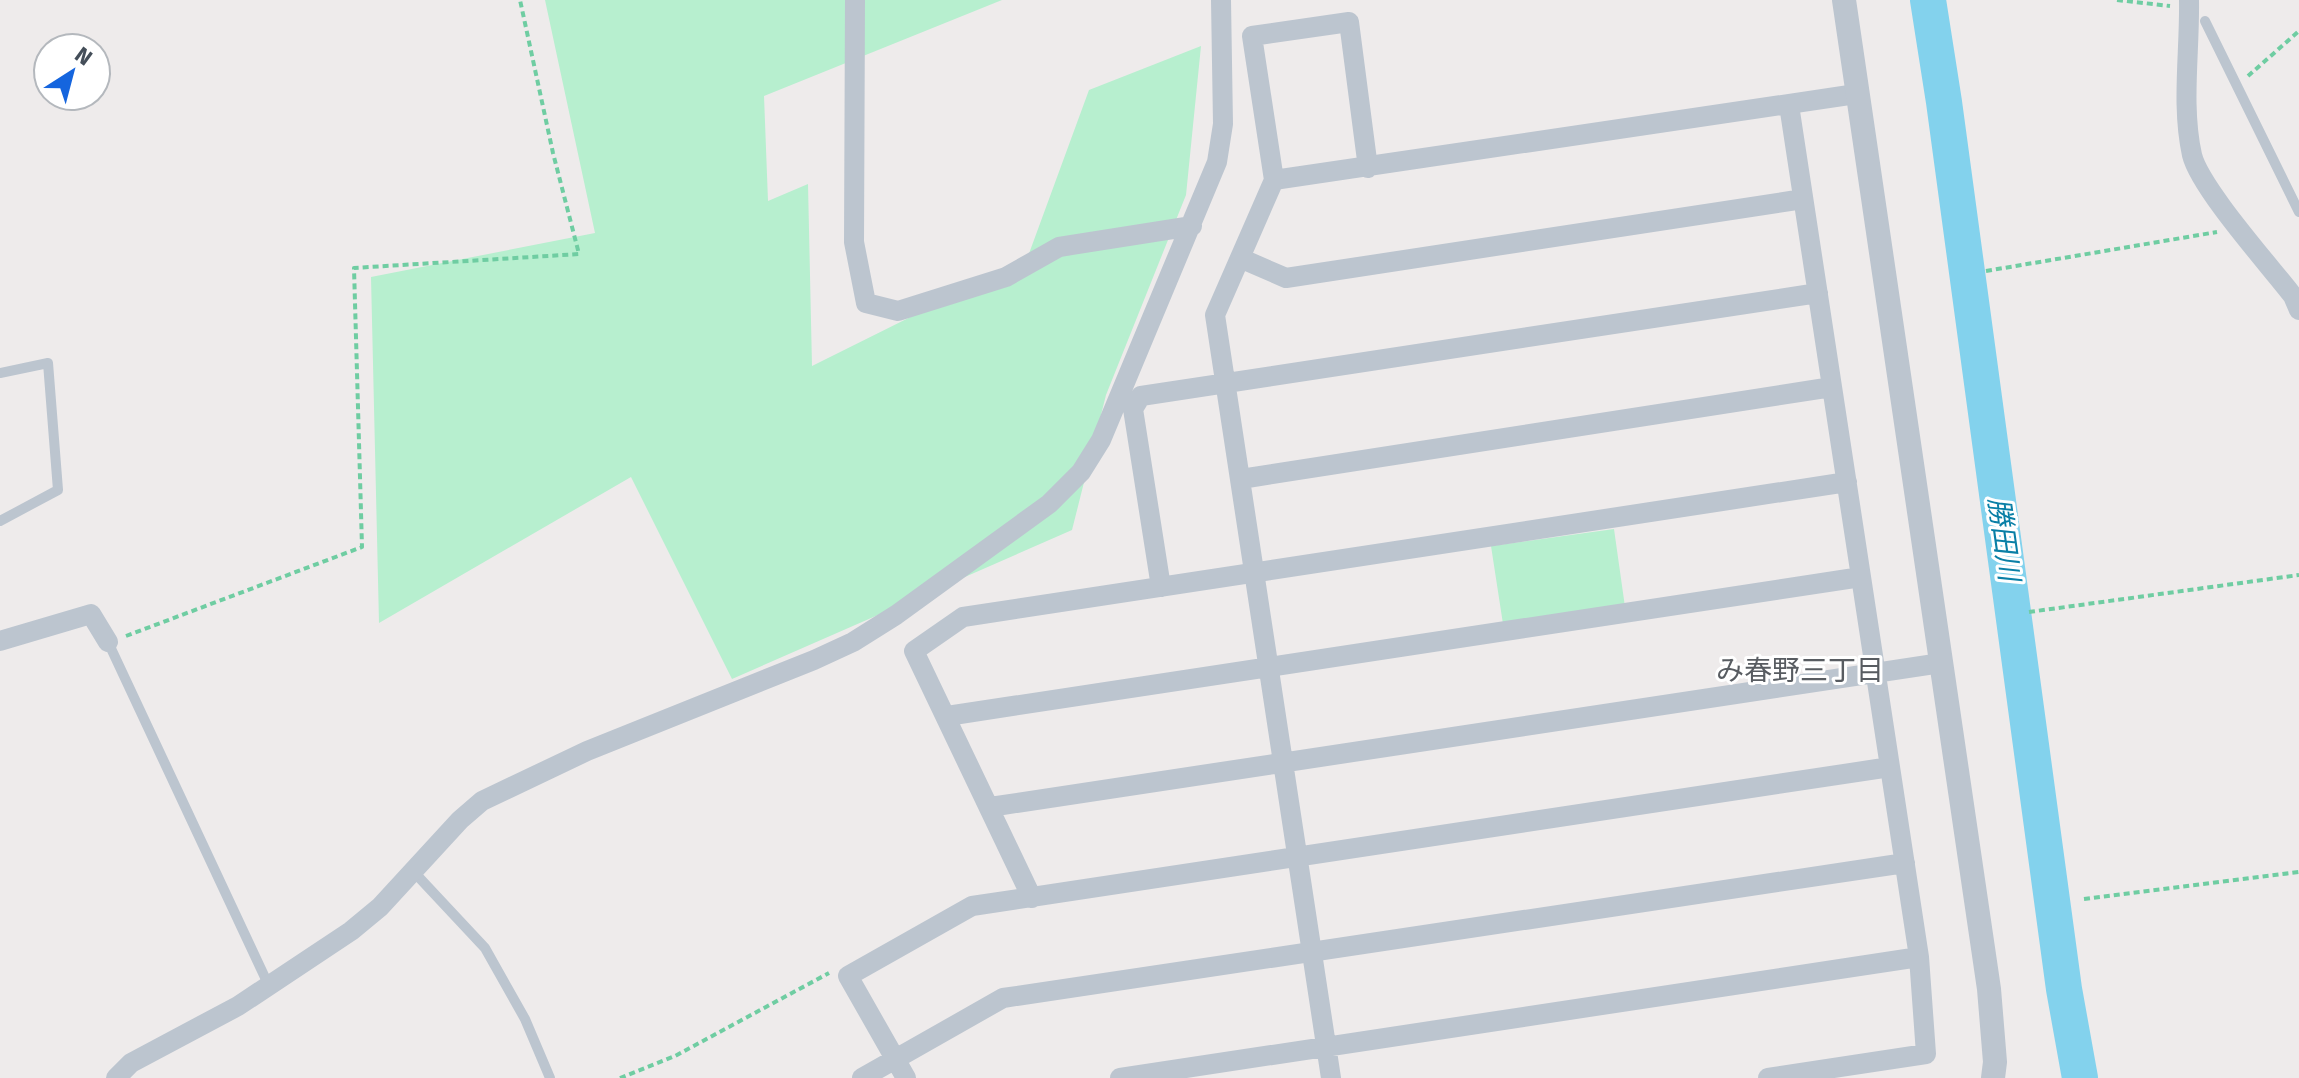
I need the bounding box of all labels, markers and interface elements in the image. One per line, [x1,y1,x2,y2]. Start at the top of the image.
north arrow [32,32,112,112]
text: N [70,41,97,71]
water label: 勝田川 [1982,495,2027,586]
district label: み春野三丁目 [1716,654,1884,687]

